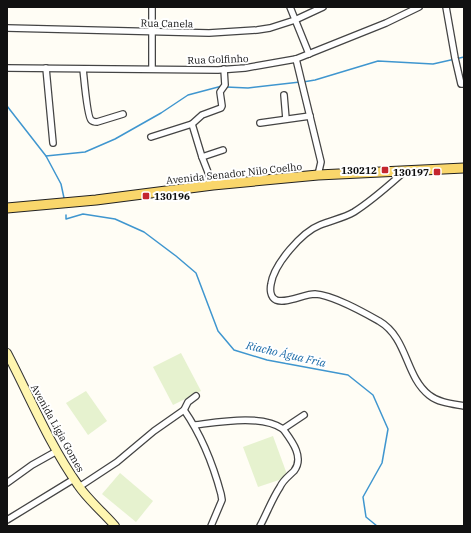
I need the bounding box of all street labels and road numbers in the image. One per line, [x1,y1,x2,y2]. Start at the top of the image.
street label: Rua Canela [141,17,194,30]
street label: Rua Golfinho [187,52,249,67]
street label: Avenida Senador Nilo Coelho [166,160,303,187]
street label: Avenida Ligia Gomes [28,382,87,475]

